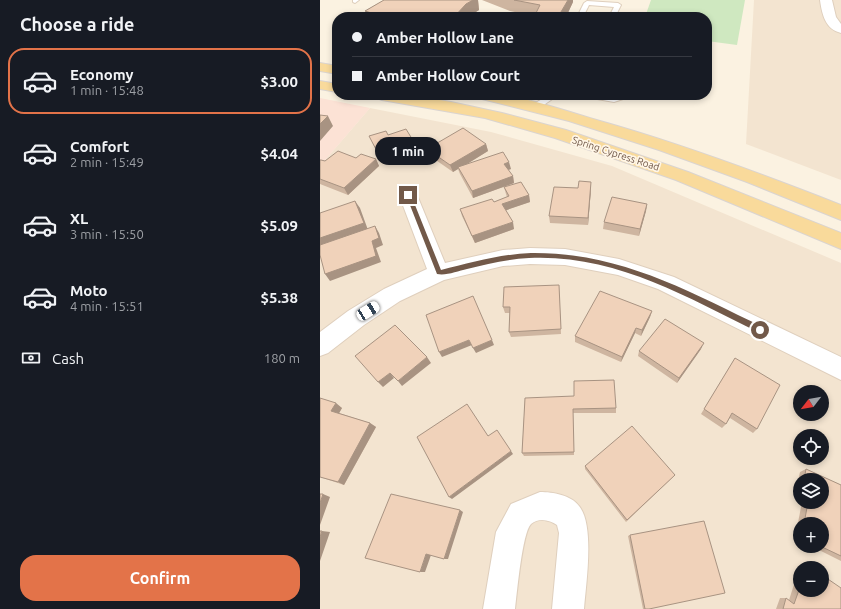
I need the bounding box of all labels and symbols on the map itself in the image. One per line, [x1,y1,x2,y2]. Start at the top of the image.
street label: Spring Cypress Road [571,134,661,173]
callout: 1 min [375,137,441,165]
route end [399,186,417,204]
car [355,300,381,322]
route start [751,321,769,339]
north arrow [793,385,829,421]

